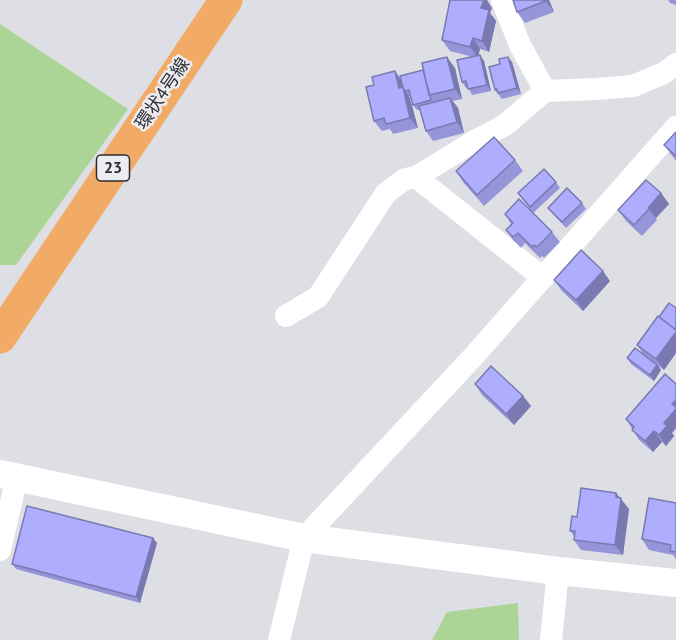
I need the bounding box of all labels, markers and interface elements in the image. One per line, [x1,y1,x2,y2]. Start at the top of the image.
street label: 環状4号線 [131,54,195,134]
road number: 23 [96,155,130,181]

